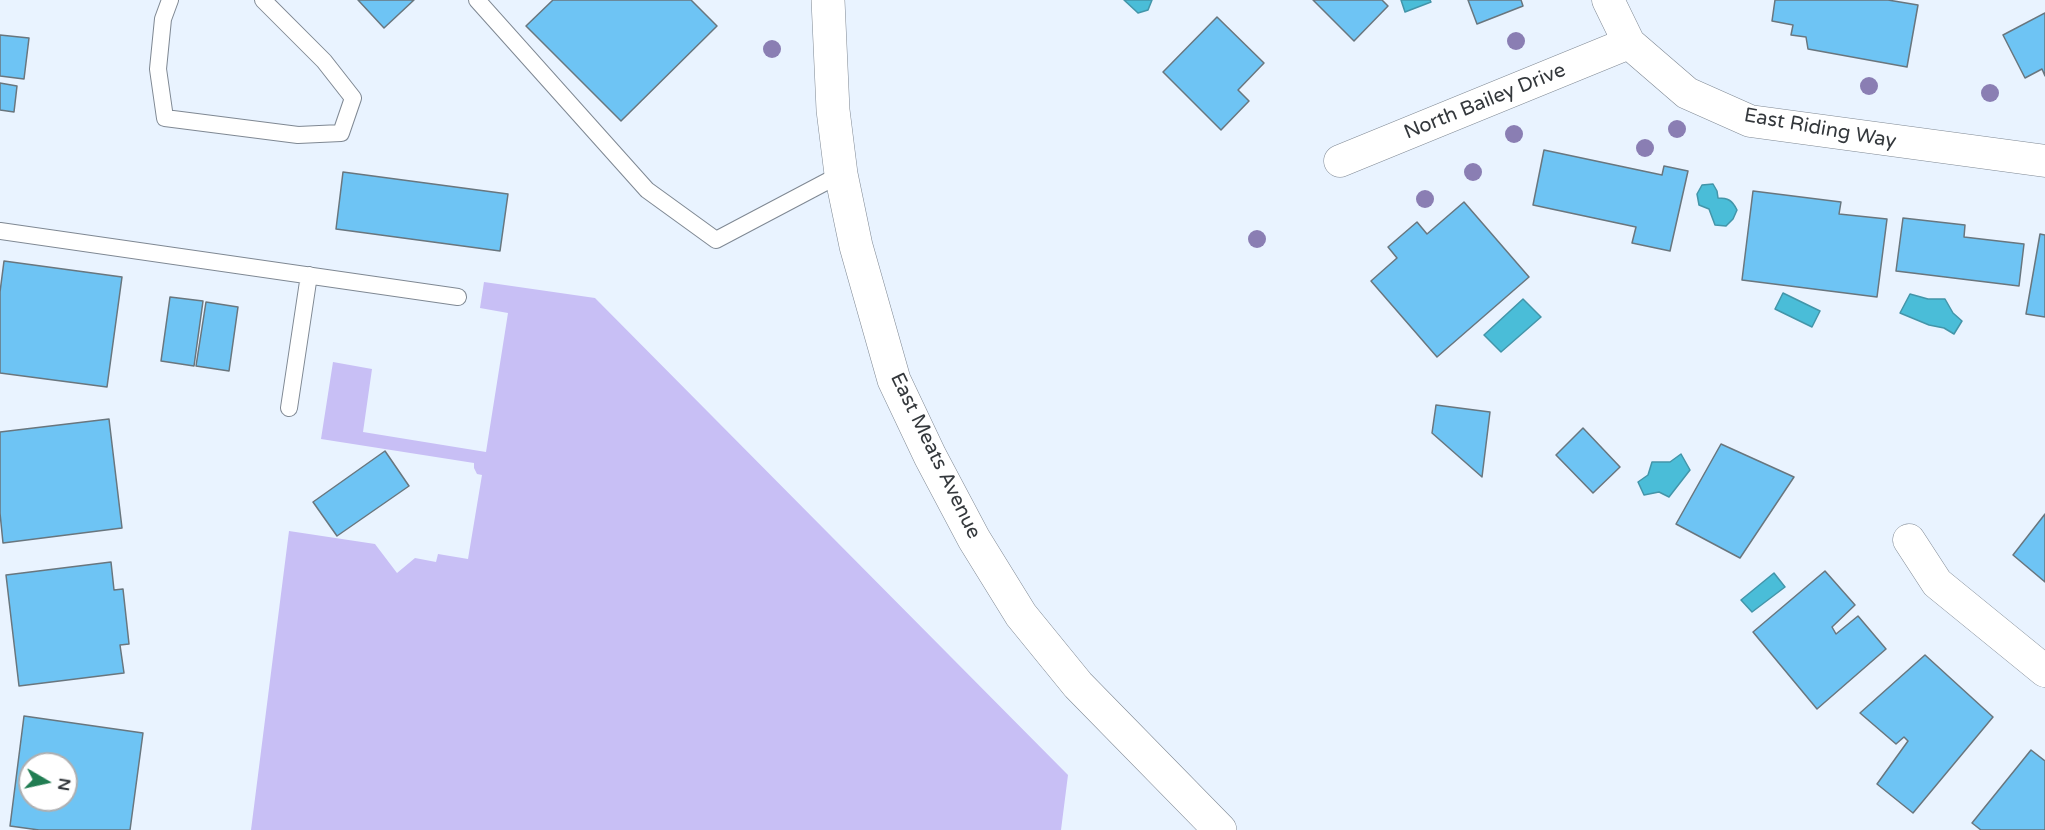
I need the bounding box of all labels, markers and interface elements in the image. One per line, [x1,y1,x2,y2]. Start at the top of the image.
street label: North Bailey Drive [1401,59,1569,145]
street label: East Riding Way [1742,104,1898,154]
street label: East Meats Avenue [884,369,986,543]
north arrow [18,752,78,812]
text: N [53,777,75,792]

